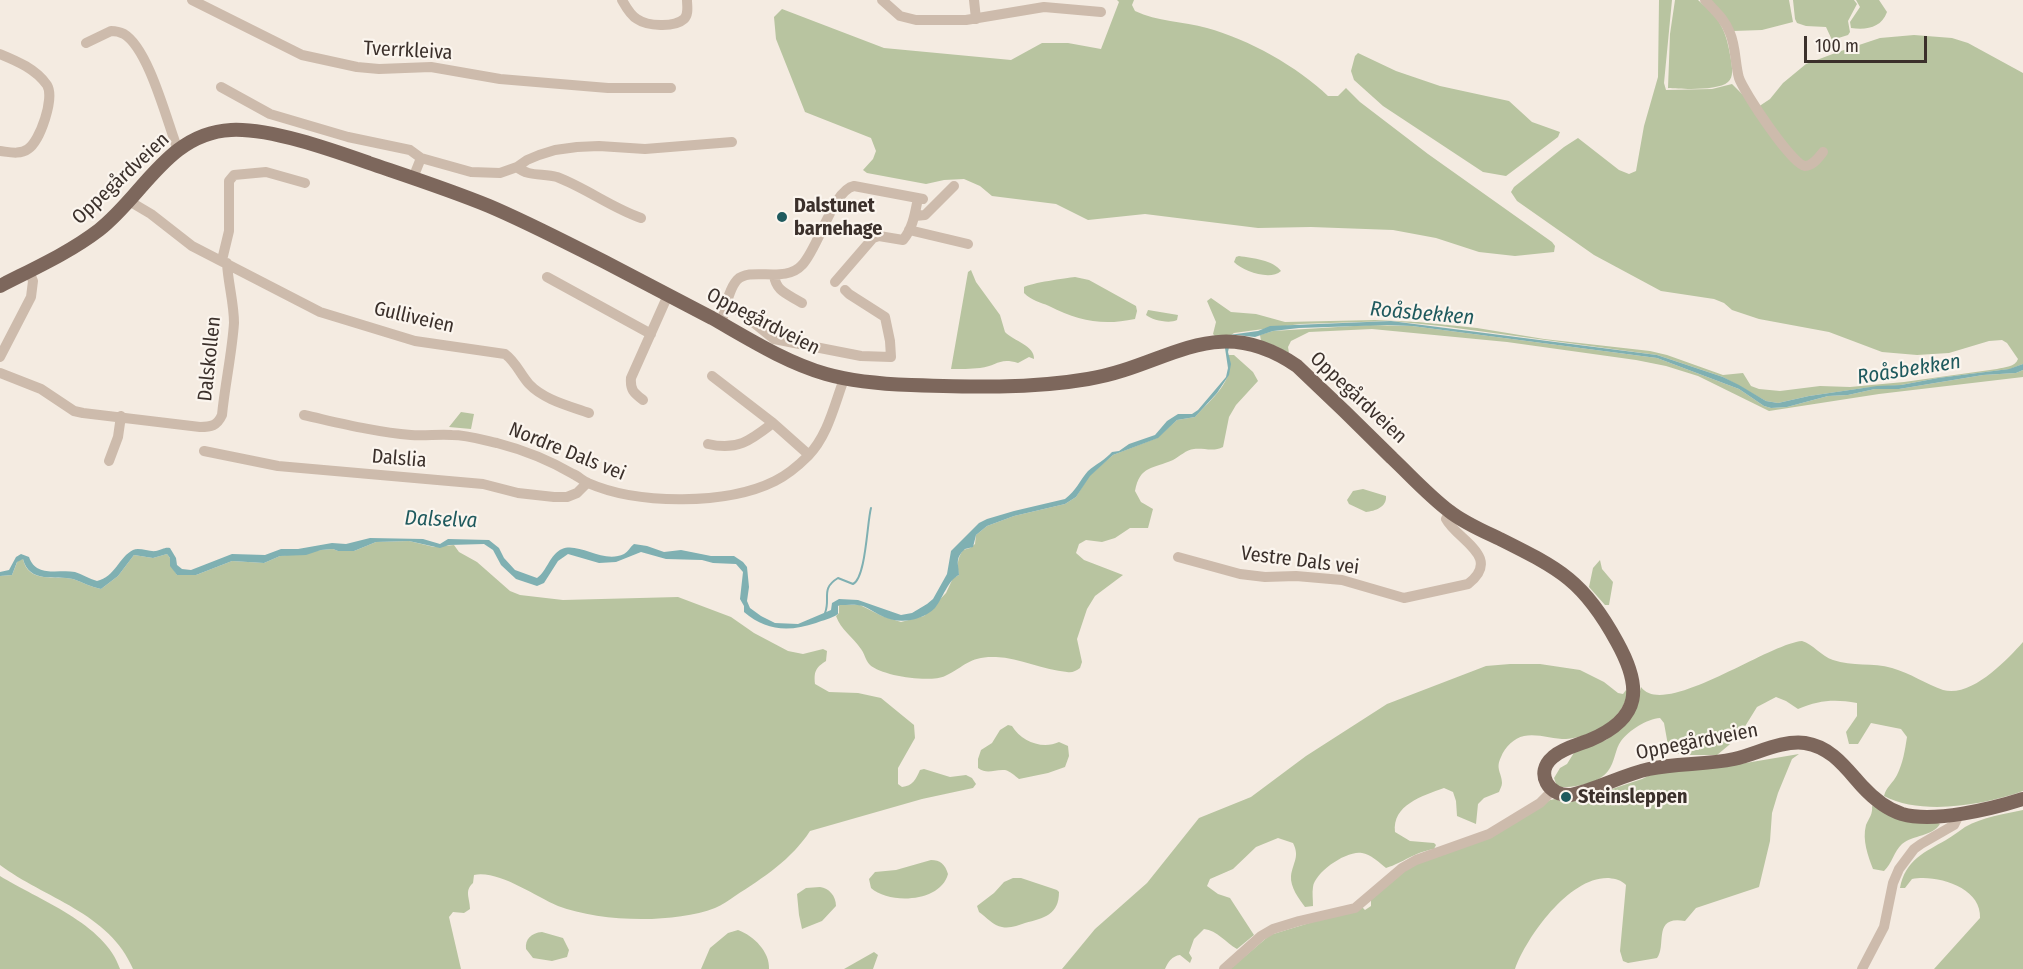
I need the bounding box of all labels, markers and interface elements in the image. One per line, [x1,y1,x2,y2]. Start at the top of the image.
scale bar [1807,24,1930,62]
text: 100 m [1815,35,1859,57]
street label: Tverrkleiva [363,37,453,65]
street label: Oppegårdveien [68,128,174,230]
place label: Dalstunet barnehage [794,194,882,241]
marker: Dalstunet barnehage [775,210,789,224]
street label: Oppegårdveien [702,283,824,361]
street label: Gulliveien [372,297,456,339]
water label: Roåsbekken [1369,297,1475,331]
street label: Dalskollen [194,315,226,403]
street label: Oppegårdveien [1305,347,1411,449]
water label: Roåsbekken [1855,349,1963,391]
street label: Nordre Dals vei [505,418,629,486]
street label: Dalslia [371,445,427,473]
water label: Dalselva [404,506,478,534]
street label: Vestre Dals vei [1240,542,1360,580]
street label: Oppegårdveien [1634,718,1760,766]
place label: Steinsleppen [1578,785,1687,809]
marker: Steinsleppen [1559,790,1573,804]

